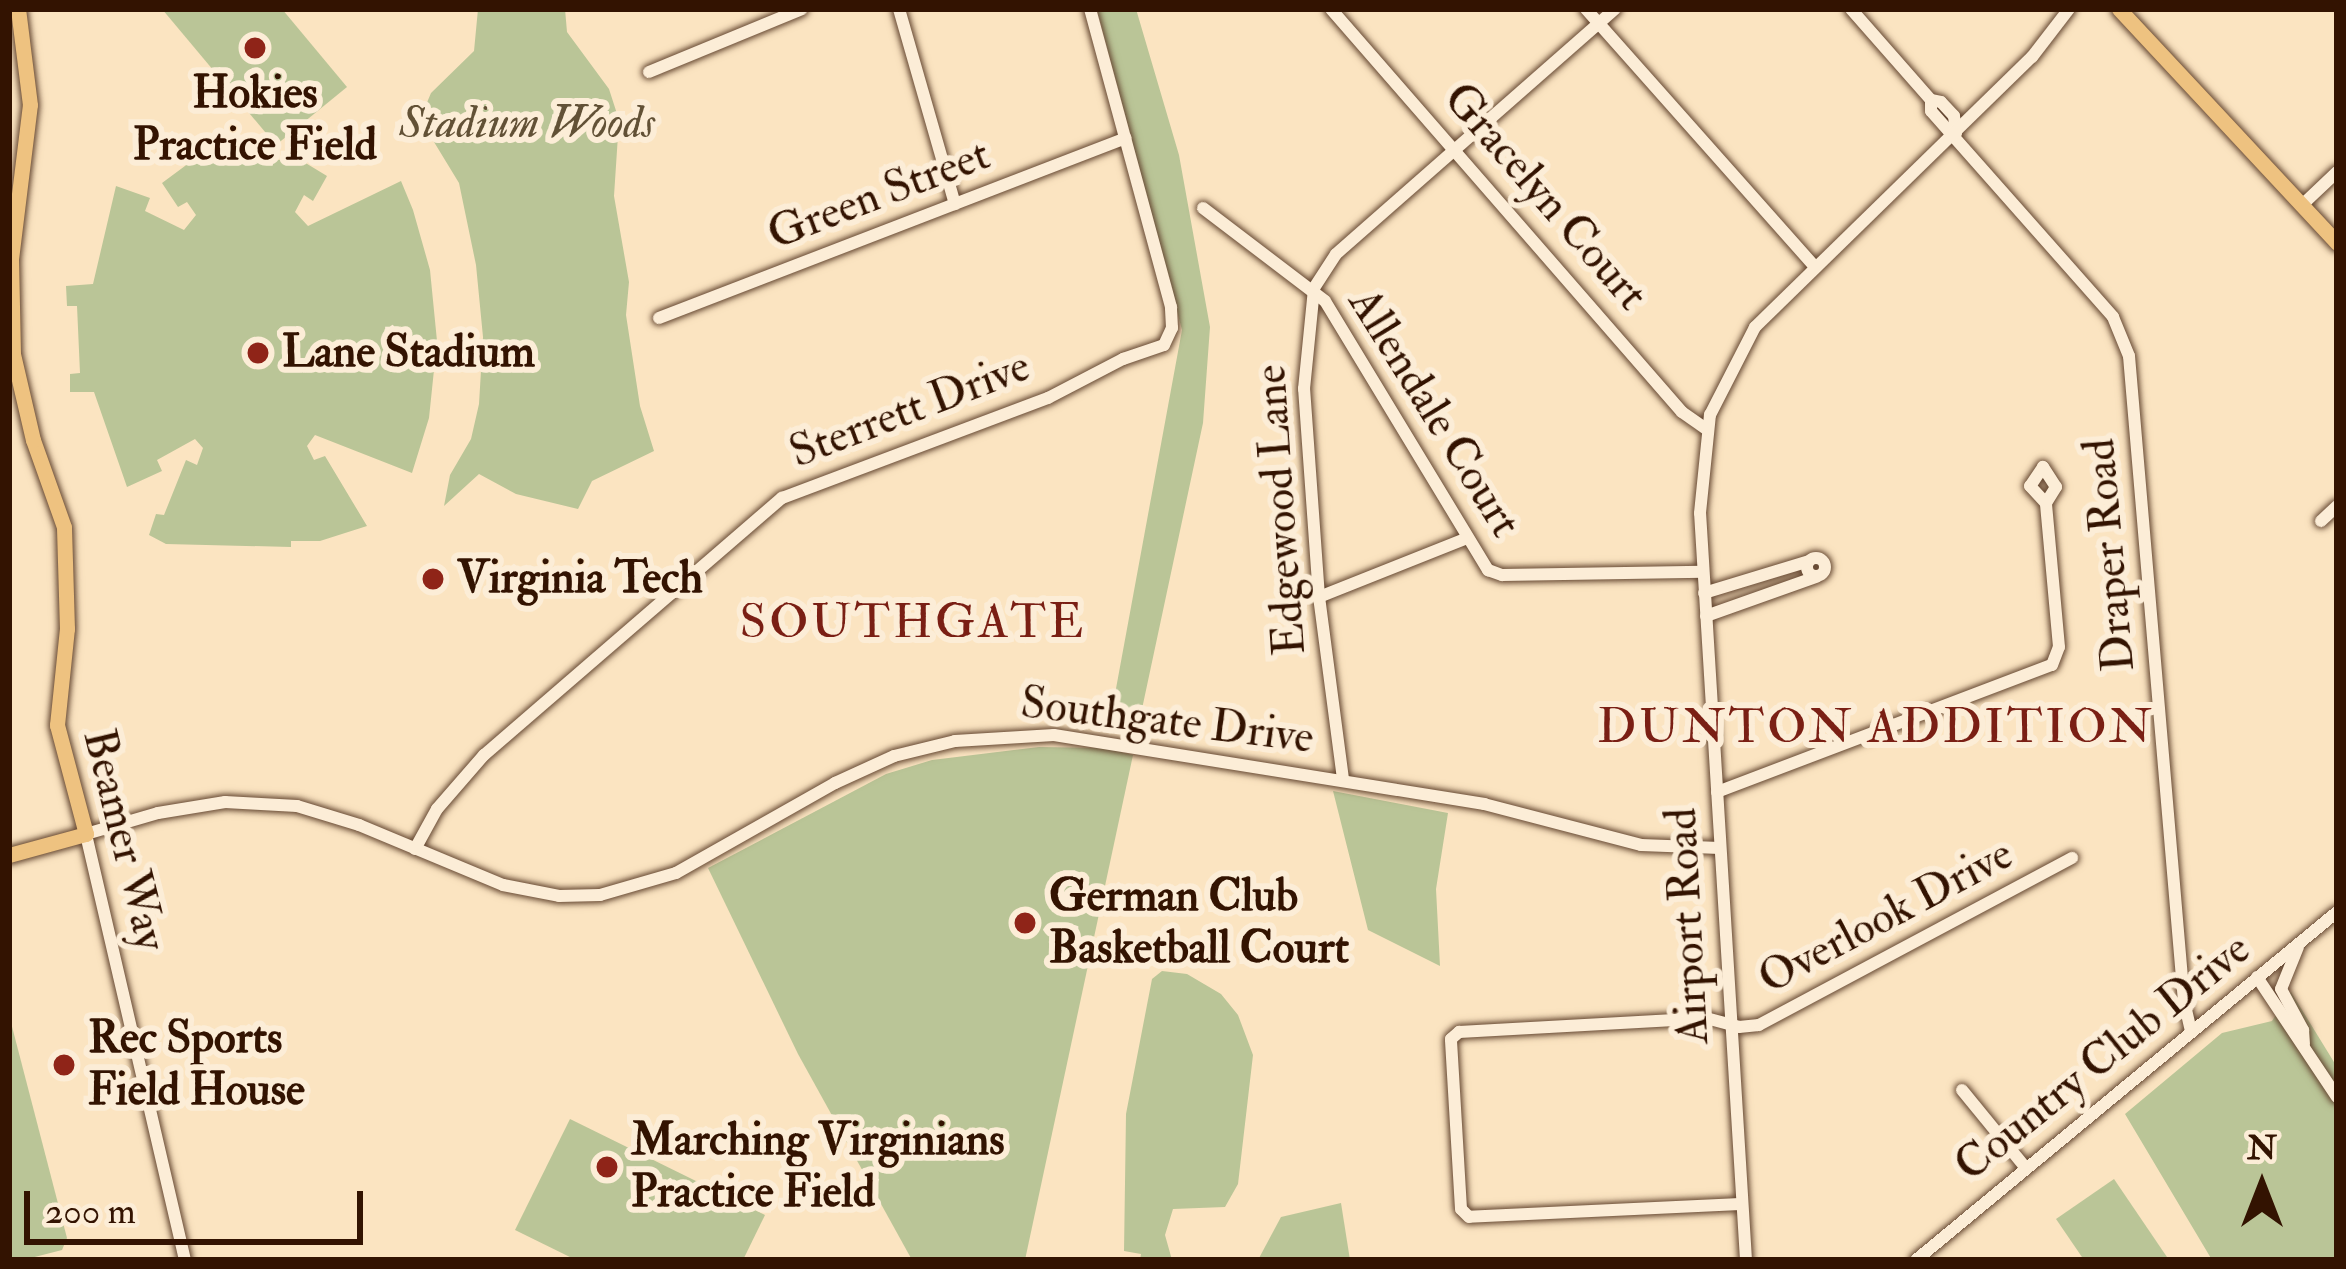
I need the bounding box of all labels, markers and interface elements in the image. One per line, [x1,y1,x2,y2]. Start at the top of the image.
marker: Hokies Practice Field [242,35,268,61]
place label: Hokies Practice Field [133,67,377,173]
street label: Gracelyn Court [1432,72,1658,322]
park label: Stadium Woods [399,97,655,151]
street label: Green Street [760,128,998,262]
street label: Allendale Court [1336,279,1532,547]
place label: Lane Stadium [282,326,535,380]
marker: Lane Stadium [245,340,271,366]
street label: Sterrett Drive [783,340,1037,480]
street label: Edgewood Lane [1244,363,1318,657]
street label: Draper Road [2073,436,2147,674]
place label: Virginia Tech [457,552,703,606]
marker: Virginia Tech [420,566,446,592]
district label: SOUTHGATE [740,594,1086,652]
street label: Southgate Drive [1018,676,1316,766]
district label: DUNTON ADDITION [1597,699,2155,757]
street label: Beamer Way [70,724,178,956]
street label: Airport Road [1655,806,1721,1046]
street label: Overlook Drive [1750,828,2022,1006]
place label: German Club Basketball Court [1049,870,1349,976]
marker: German Club Basketball Court [1012,910,1038,936]
street label: Country Club Drive [1945,923,2261,1193]
place label: Rec Sports Field House [88,1012,305,1118]
marker: Rec Sports Field House [51,1052,77,1078]
place label: Marching Virginians Practice Field [631,1114,1005,1220]
north arrow [2202,1125,2322,1245]
text: N [2247,1128,2277,1169]
marker: Marching Virginians Practice Field [594,1154,620,1180]
scale bar [30,1167,369,1241]
text: 200 m [45,1189,136,1234]

